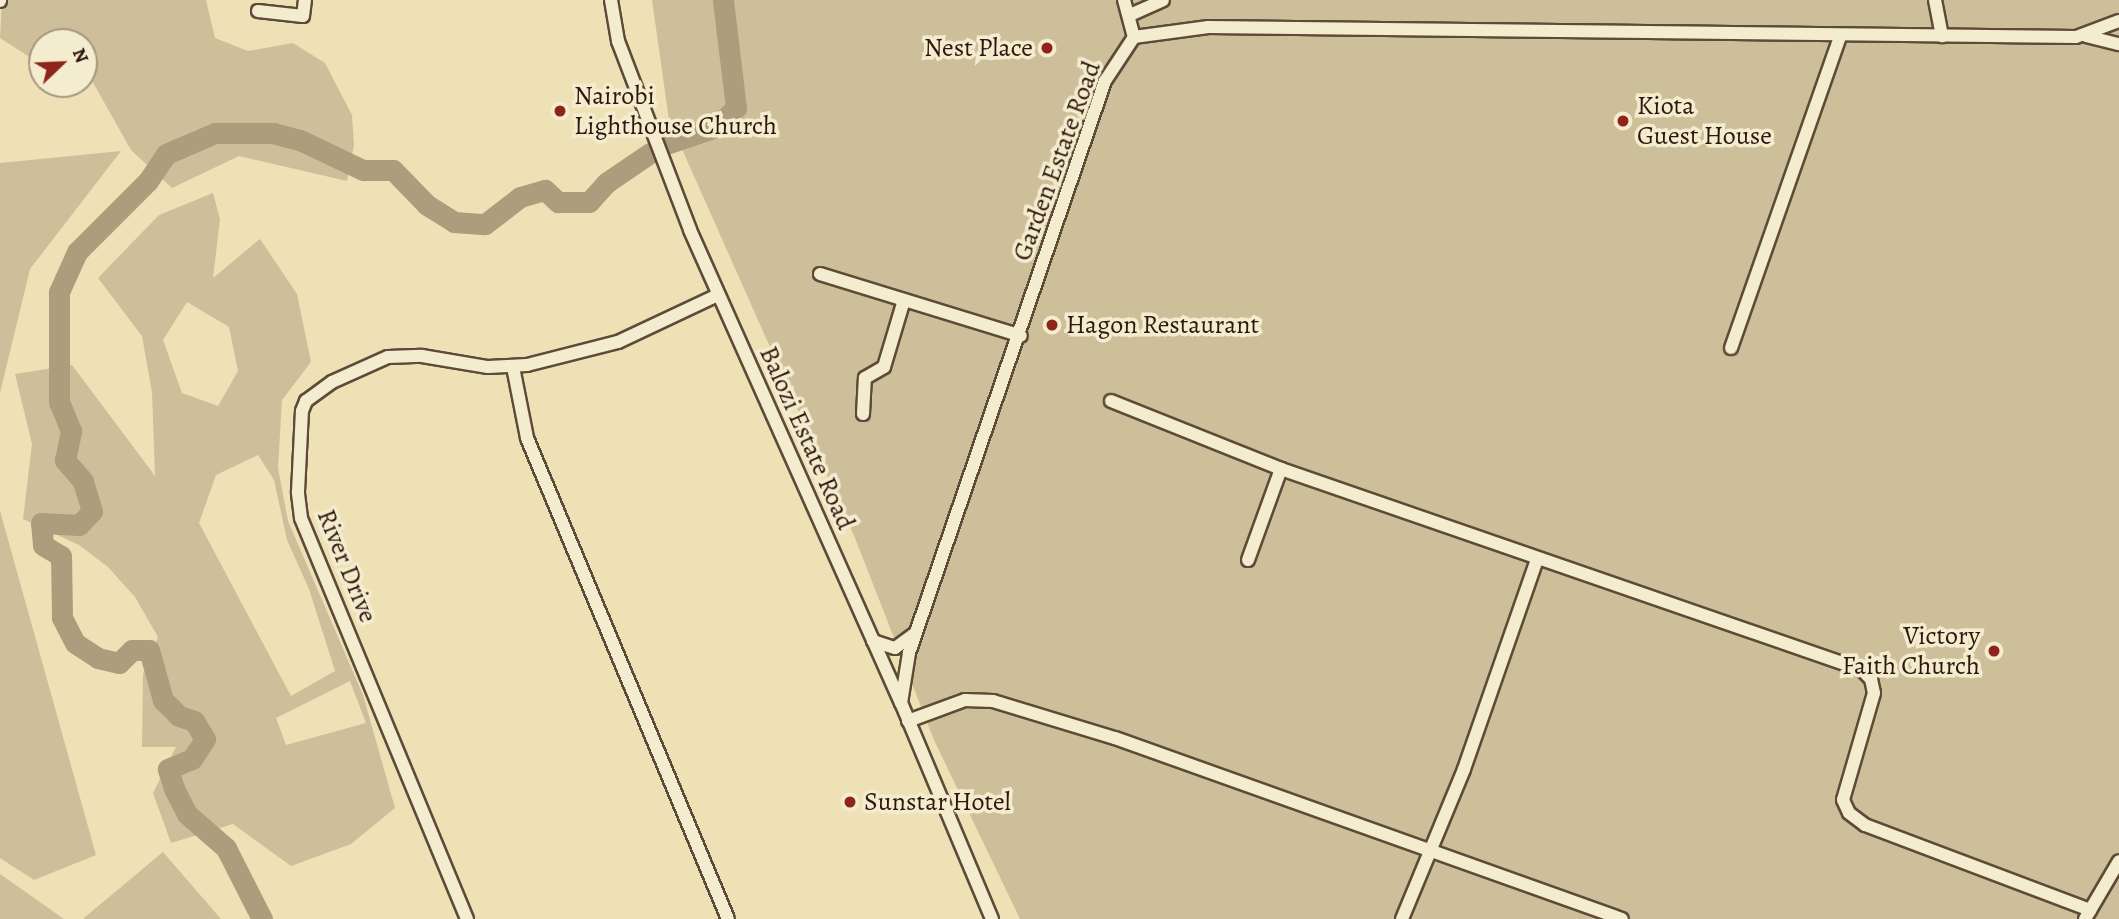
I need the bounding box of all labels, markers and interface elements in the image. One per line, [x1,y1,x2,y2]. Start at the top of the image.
north arrow [28,28,98,98]
place label: Nest Place [924,32,1033,64]
marker: Nest Place [1039,40,1055,56]
text: N [66,44,95,67]
street label: Garden Estate Road [1006,57,1108,265]
place label: Nairobi Lighthouse Church [574,80,777,142]
place label: Kiota Guest House [1637,90,1772,152]
marker: Nairobi Lighthouse Church [552,103,568,119]
marker: Kiota Guest House [1615,113,1631,129]
place label: Hagon Restaurant [1066,309,1259,341]
marker: Hagon Restaurant [1044,317,1060,333]
street label: Balozi Estate Road [753,341,861,535]
street label: River Drive [310,505,384,627]
place label: Victory Faith Church [1842,620,1980,682]
marker: Victory Faith Church [1986,643,2002,659]
place label: Sunstar Hotel [864,786,1011,818]
marker: Sunstar Hotel [842,794,858,810]

